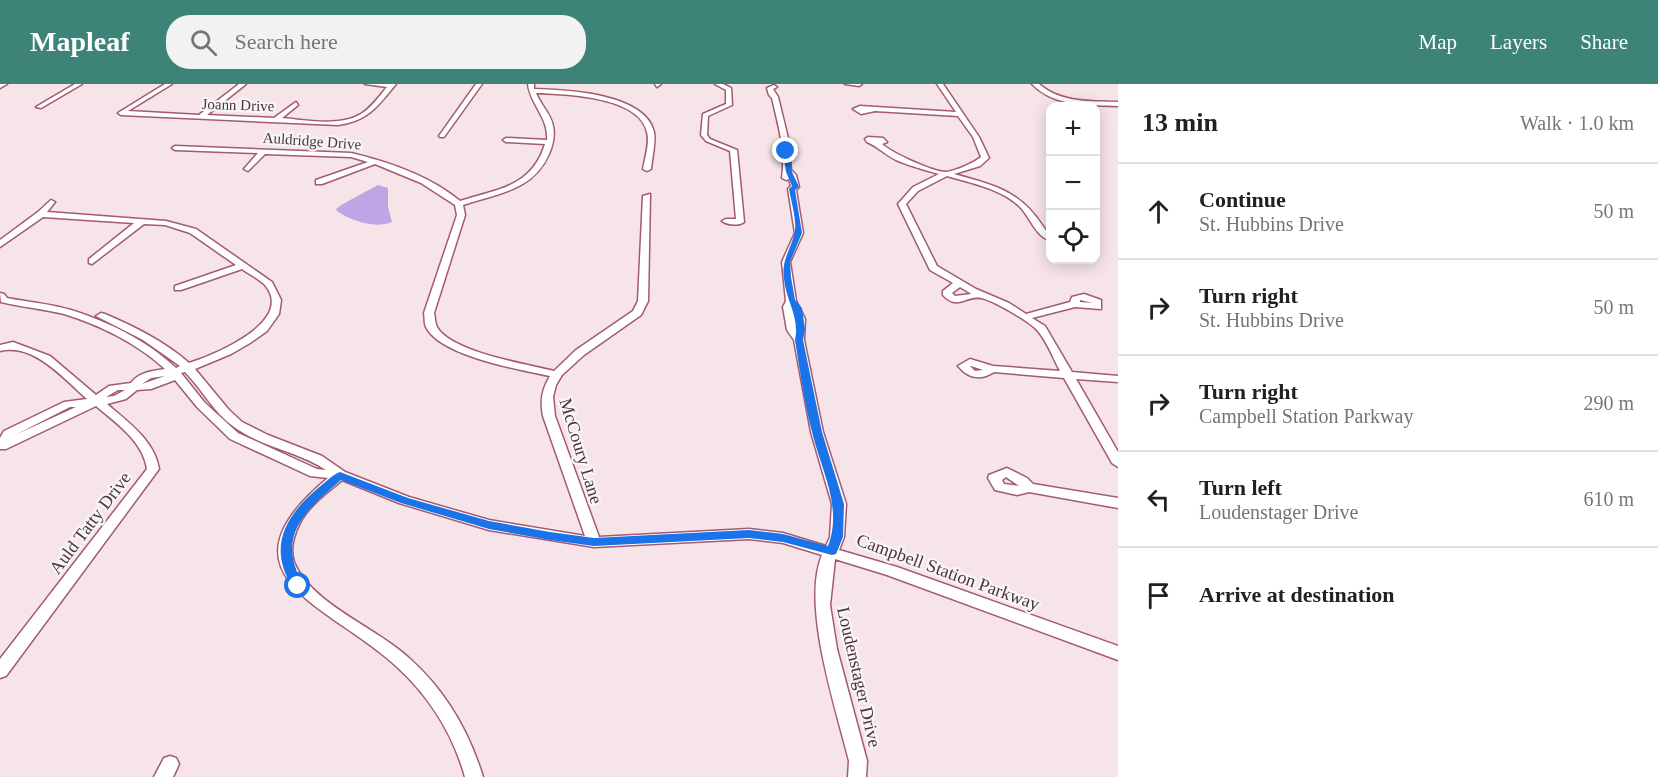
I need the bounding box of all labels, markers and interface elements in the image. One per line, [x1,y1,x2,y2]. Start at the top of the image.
search box [166,15,586,69]
text: Mapleaf [30,26,130,57]
icon: search [187,26,220,59]
text: Search here [235,29,338,54]
text: Map [1419,30,1457,54]
text: Layers [1490,30,1547,54]
text: Share [1580,30,1628,54]
street label: Joann Drive [201,96,275,114]
map controls [1046,102,1100,264]
button: + [1046,102,1100,156]
text: 13 min [1142,108,1218,137]
text: Walk · 1.0 km [1520,112,1634,134]
street label: Auldridge Drive [262,130,362,152]
route end [772,137,798,163]
button: − [1046,156,1100,210]
text: Continue [1199,187,1286,212]
icon: ahead [1142,195,1175,228]
text: 50 m [1593,200,1634,222]
button: locate [1046,210,1100,264]
text: St. Hubbins Drive [1199,213,1344,235]
text: Turn right [1199,283,1298,308]
icon: right [1142,291,1175,324]
text: 50 m [1593,296,1634,318]
text: St. Hubbins Drive [1199,309,1344,331]
text: Turn right [1199,379,1298,404]
icon: right [1142,387,1175,420]
text: 290 m [1583,392,1634,414]
street label: McCoury Lane [555,396,607,506]
text: Campbell Station Parkway [1199,405,1413,427]
street label: Auld Tatty Drive [45,468,135,578]
text: Turn left [1199,475,1282,500]
icon: left [1142,483,1175,516]
text: 610 m [1583,488,1634,510]
text: Loudenstager Drive [1199,501,1358,523]
street label: Campbell Station Parkway [854,530,1042,614]
route start [284,572,310,598]
icon: arrive [1142,579,1175,612]
text: Arrive at destination [1199,582,1395,607]
street label: Loudenstager Drive [833,605,885,749]

